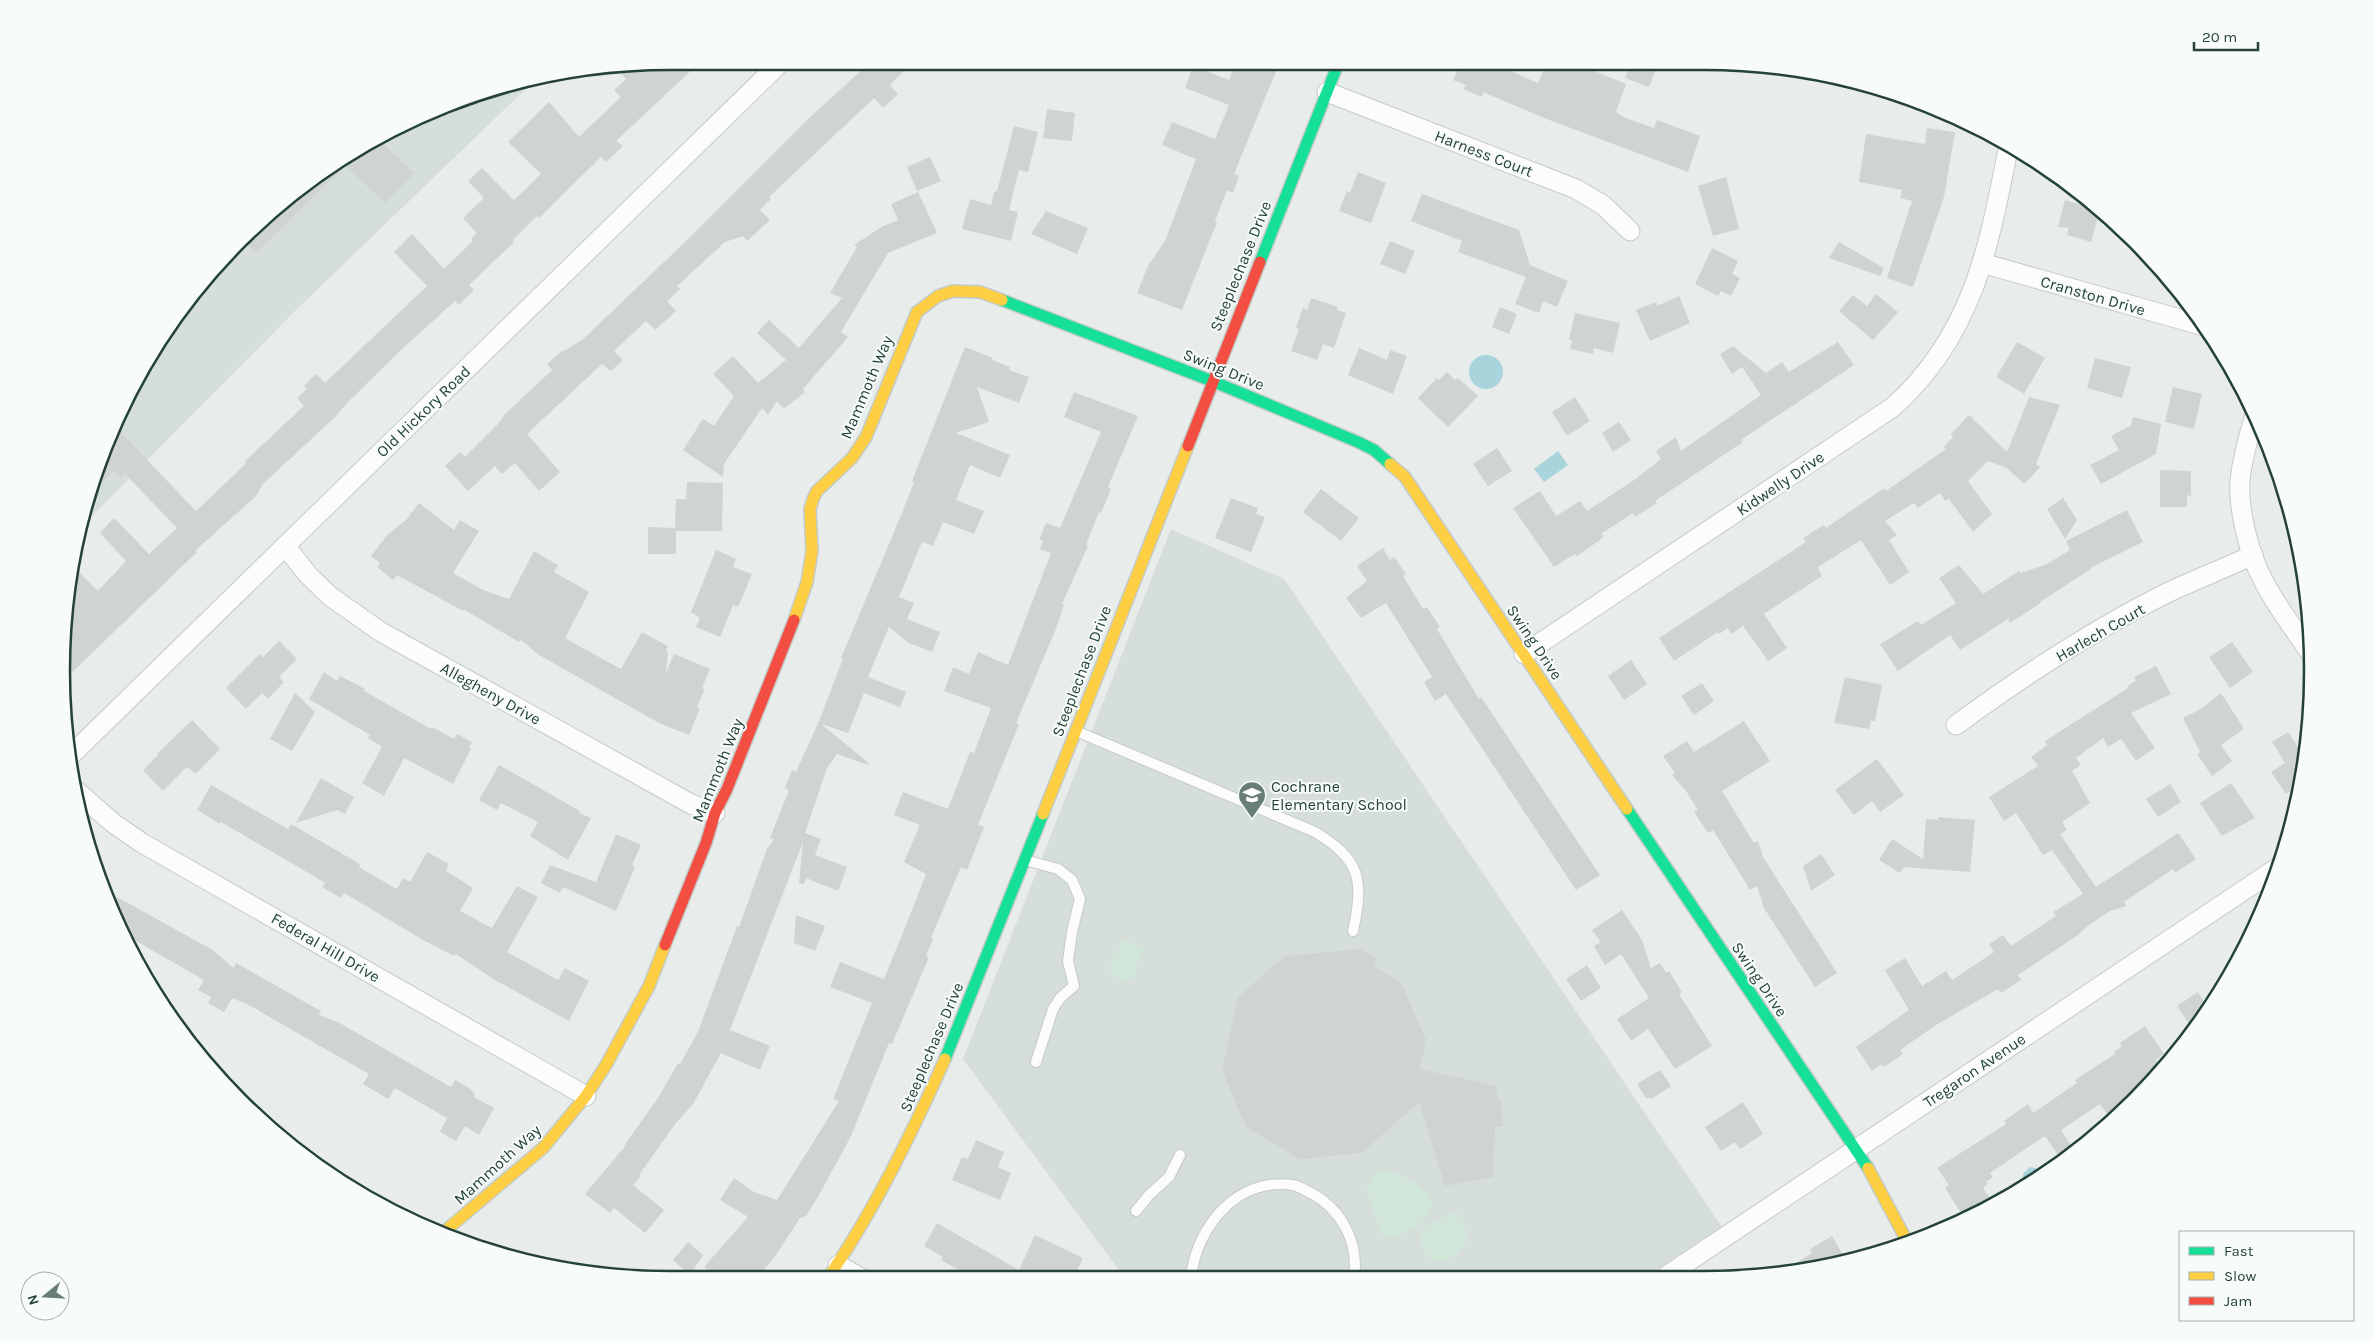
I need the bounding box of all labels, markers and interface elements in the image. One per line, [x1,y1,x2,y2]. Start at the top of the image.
scale bar [2194,20,2258,52]
text: 20 m [2202,28,2237,46]
street label: Harness Court [1432,126,1536,181]
street label: Steeplechase Drive [1206,198,1275,334]
street label: Cranston Drive [2038,271,2147,320]
street label: Mammoth Way [836,332,897,442]
street label: Swing Drive [1180,345,1267,394]
street label: Old Hickory Road [372,362,474,461]
street label: Kidwelly Drive [1733,447,1828,520]
street label: Harlech Court [2052,599,2148,666]
street label: Swing Drive [1503,601,1566,683]
street label: Steeplechase Drive [1048,603,1115,739]
street label: Allegheny Drive [437,658,544,729]
street label: Mammoth Way [688,715,747,825]
place label: Cochrane Elementary School [1271,777,1407,814]
school or university icon: Cochrane Elementary School [1237,780,1267,819]
street label: Federal Hill Drive [268,909,383,986]
street label: Swing Drive [1728,938,1791,1020]
street label: Steeplechase Drive [896,980,967,1115]
street label: Tregaron Avenue [1920,1029,2029,1112]
street label: Mammoth Way [450,1120,545,1208]
legend [2179,1231,2354,1321]
text: Fast [2224,1242,2254,1260]
text: Slow [2224,1267,2256,1285]
north arrow [20,1271,70,1321]
text: N [23,1292,43,1307]
text: Jam [2224,1292,2252,1310]

